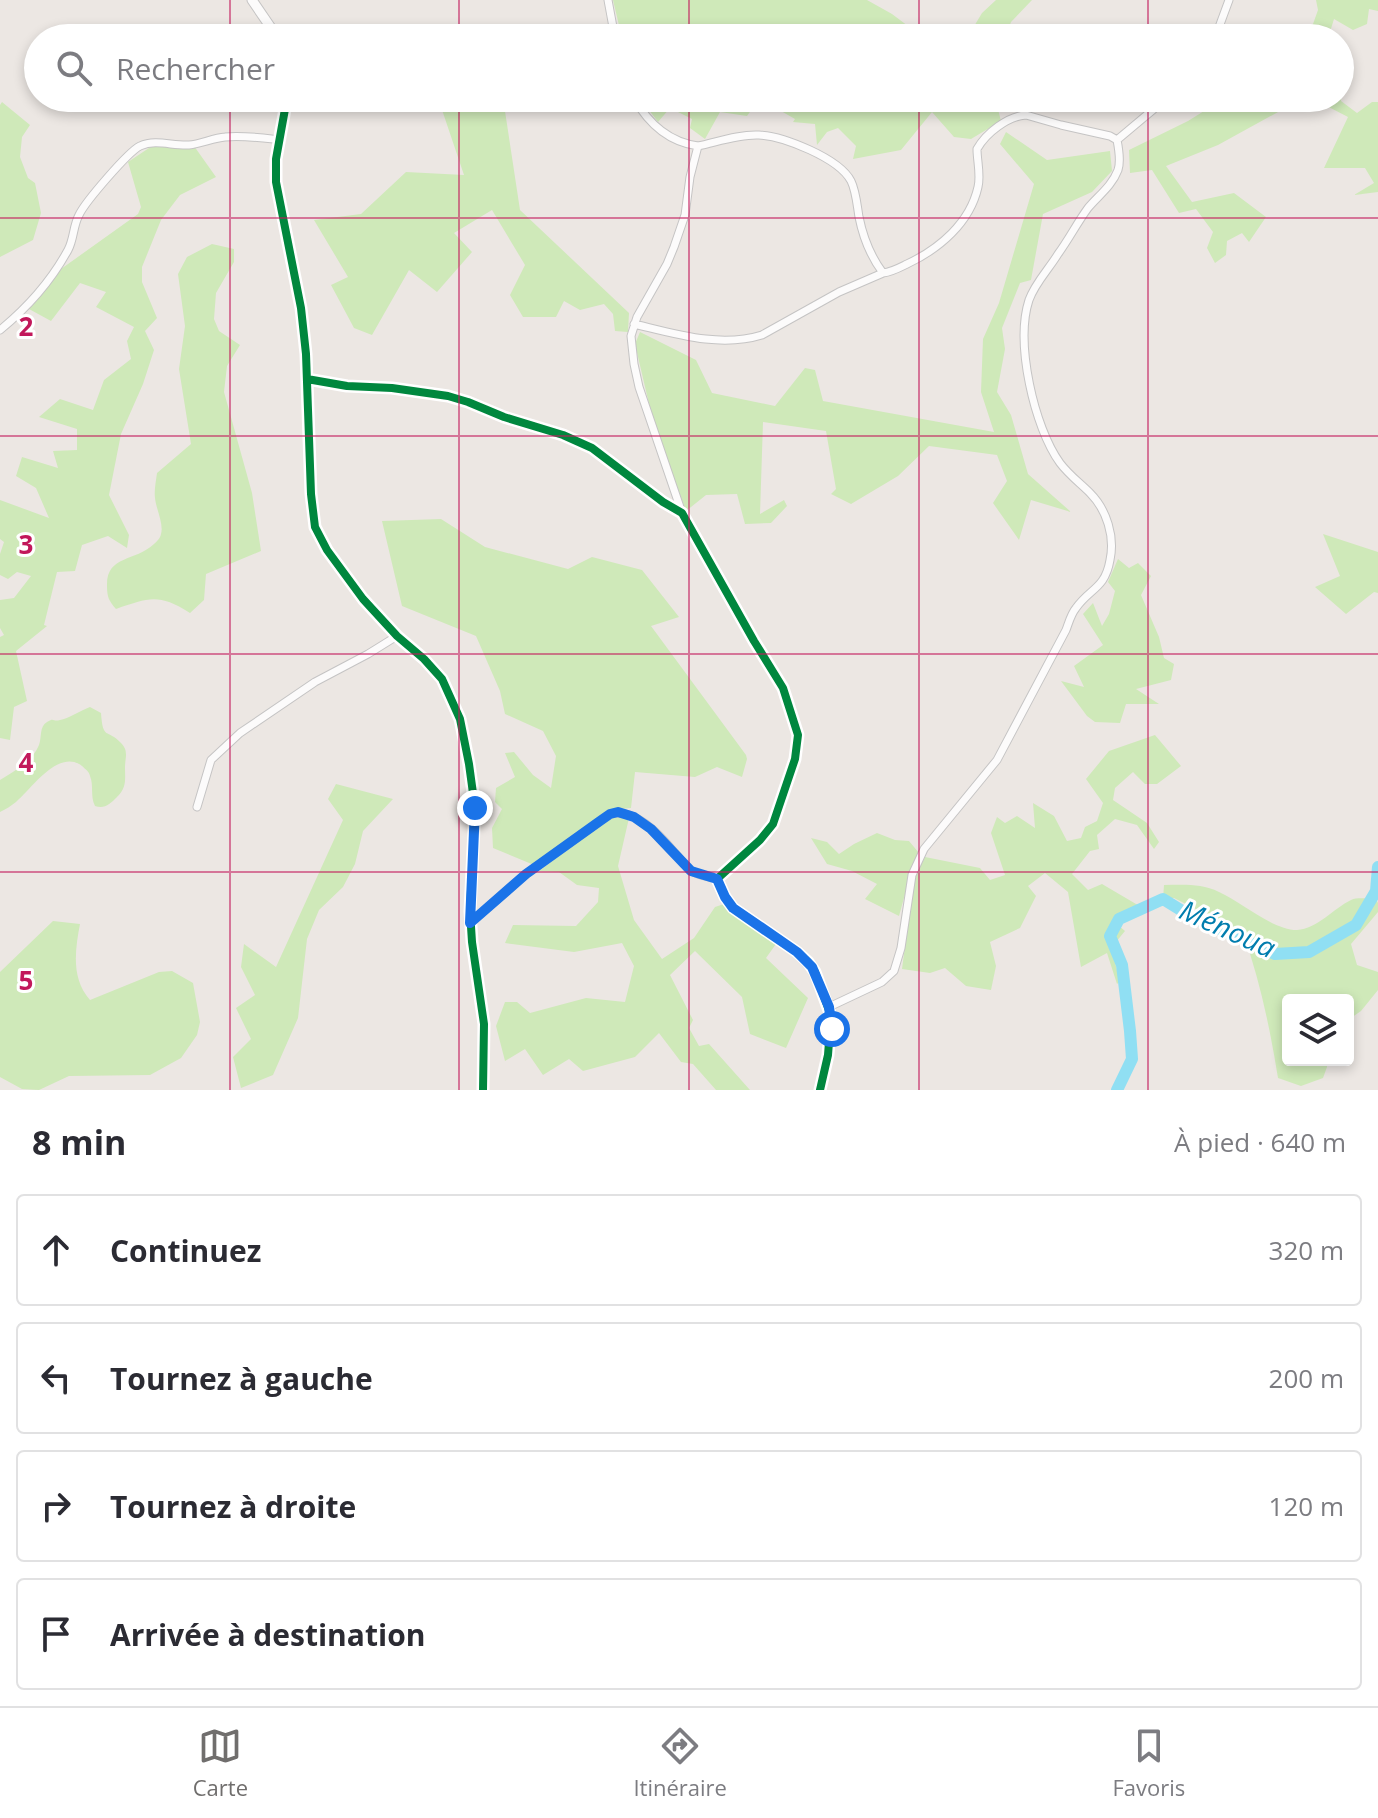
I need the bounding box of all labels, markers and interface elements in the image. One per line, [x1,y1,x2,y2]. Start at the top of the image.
search box [24,24,1354,112]
icon: search [52,46,96,90]
text: Rechercher [116,48,275,89]
text: 2 [19,308,34,344]
text: 3 [19,526,33,562]
text: 4 [19,744,34,780]
route end [457,790,493,826]
water label: Ménoua [1174,890,1282,966]
text: 5 [19,962,33,998]
map controls [1282,994,1354,1066]
button: layers [1282,994,1354,1066]
route start [814,1011,850,1047]
text: 8 min [32,1119,126,1165]
text: À pied · 640 m [1174,1124,1346,1160]
icon: ahead [34,1228,78,1272]
text: Continuez [110,1230,261,1271]
text: 320 m [1269,1232,1344,1268]
icon: left [34,1356,78,1400]
text: Tournez à gauche [110,1358,373,1399]
text: 200 m [1269,1360,1344,1396]
icon: right [34,1484,78,1528]
text: Tournez à droite [110,1486,356,1527]
text: 120 m [1269,1488,1344,1524]
icon: arrive [34,1612,78,1656]
text: Arrivée à destination [110,1614,425,1655]
tab: Carte [193,1724,248,1802]
tab: Itinéraire [633,1724,727,1802]
tab: Favoris [1112,1724,1185,1802]

